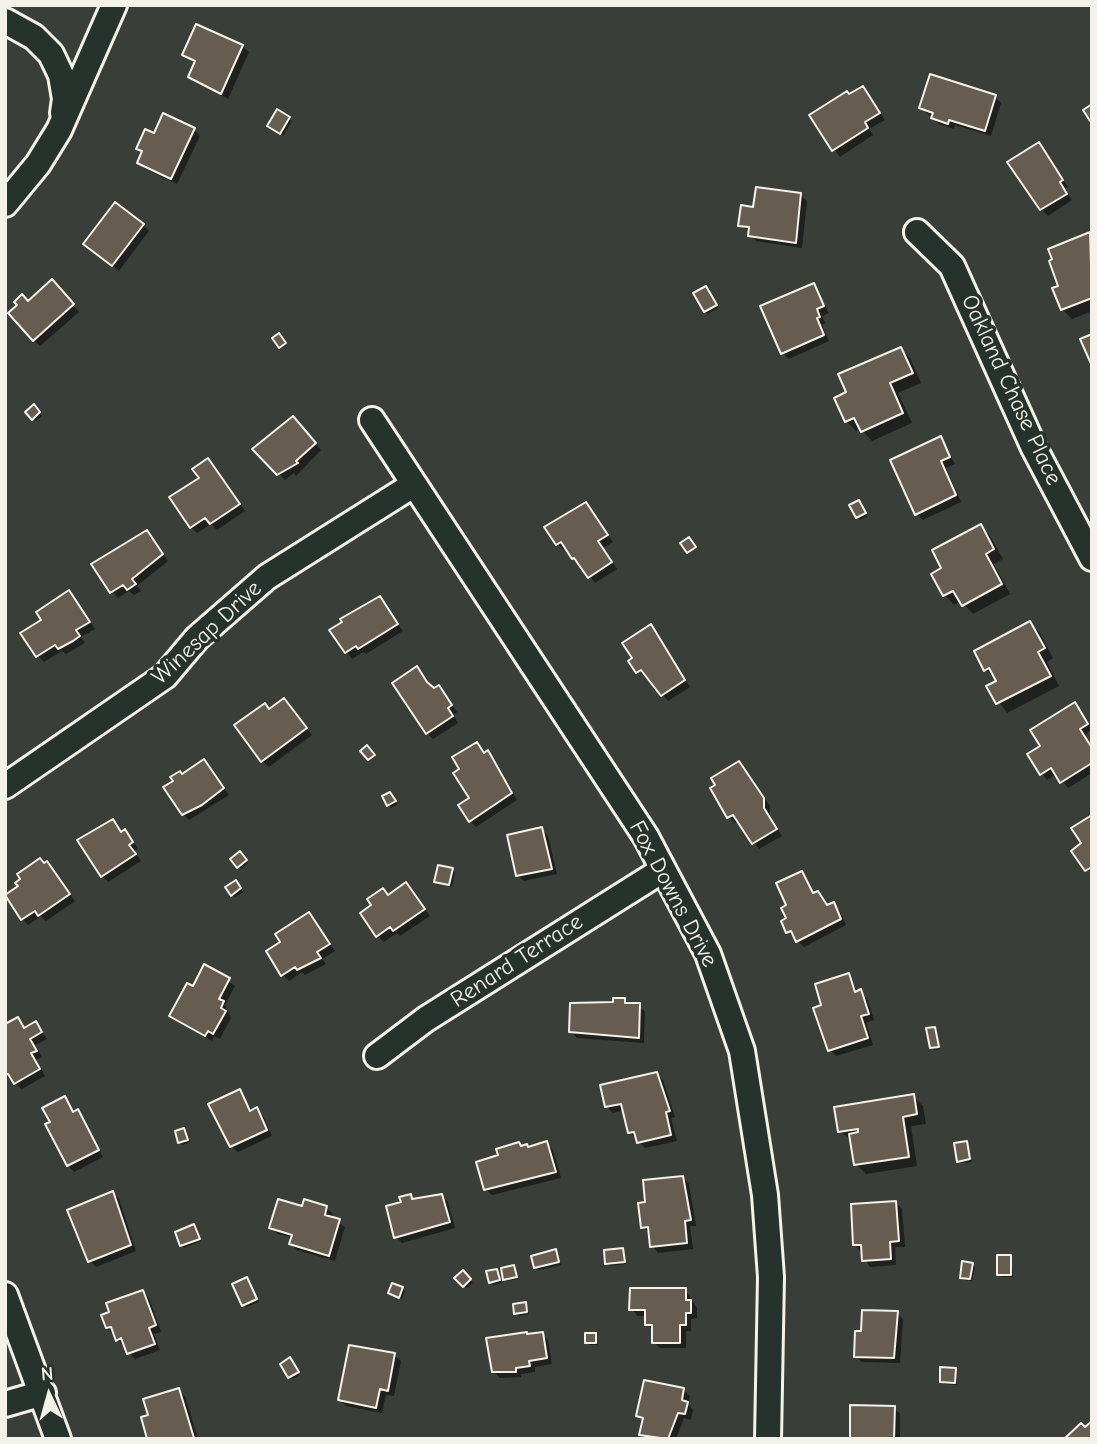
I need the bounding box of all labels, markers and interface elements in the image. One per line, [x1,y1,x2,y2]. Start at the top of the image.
street label: Oakland Chase Place [955,291,1067,489]
street label: Winesap Drive [146,575,268,691]
street label: Fox Downs Drive [623,816,723,972]
street label: Renard Terrace [446,908,588,1014]
north arrow [14,1360,84,1430]
text: N [40,1363,54,1386]

